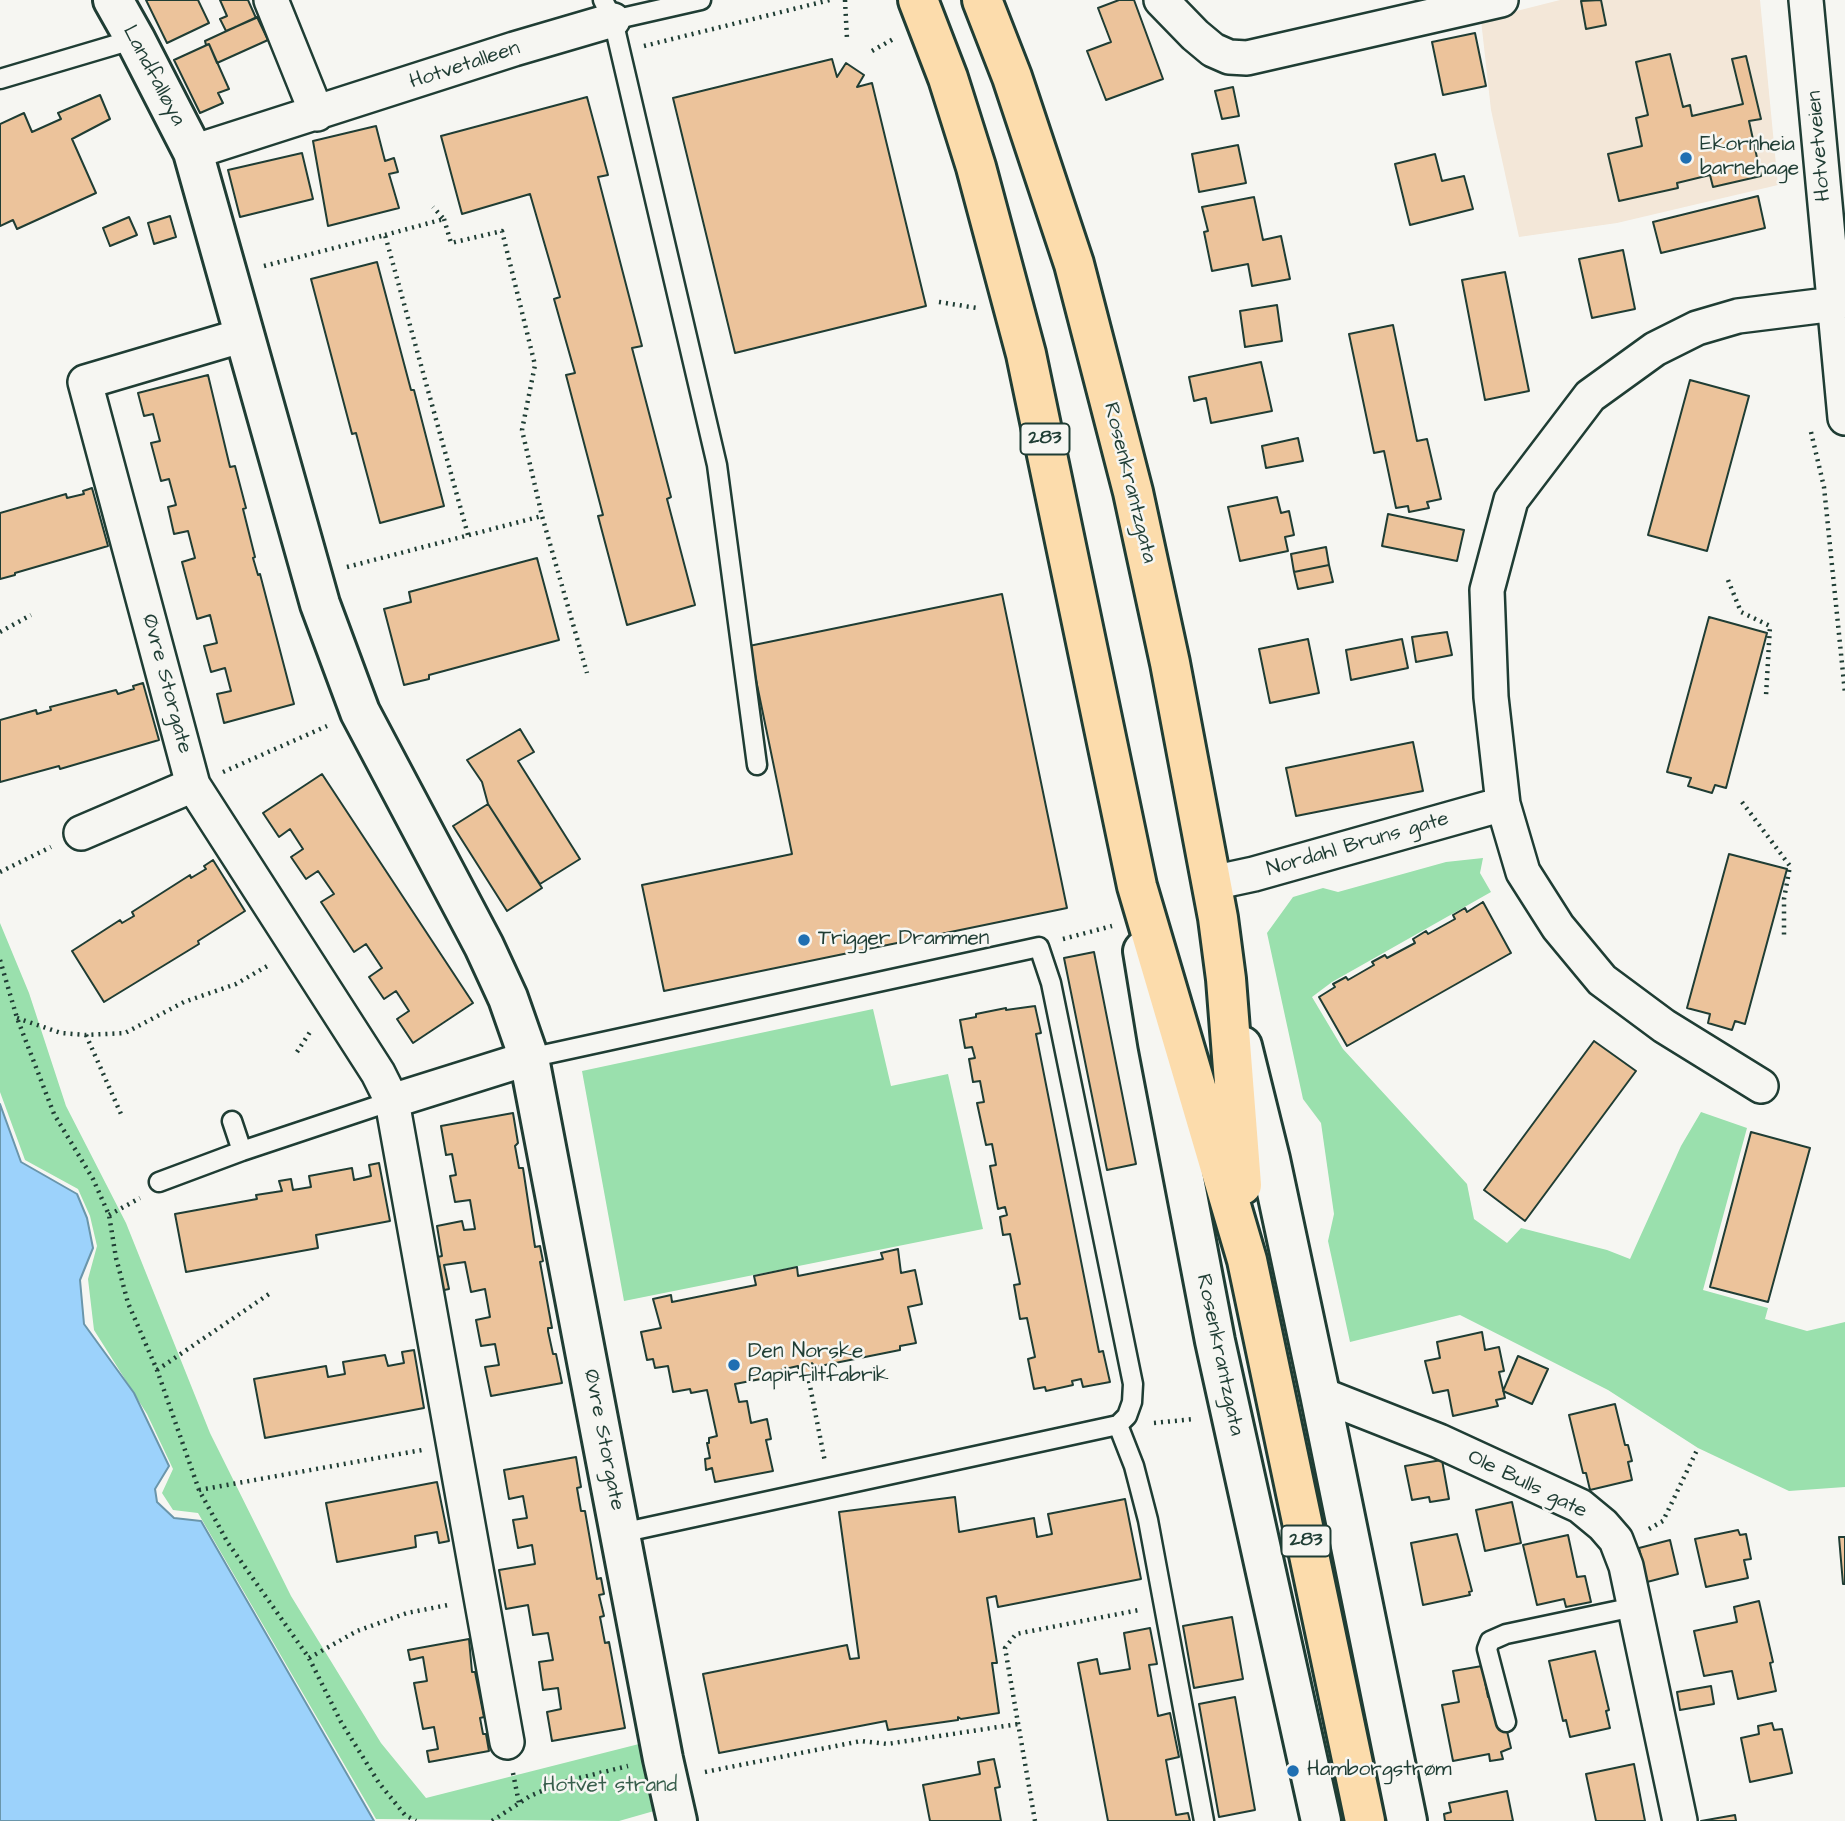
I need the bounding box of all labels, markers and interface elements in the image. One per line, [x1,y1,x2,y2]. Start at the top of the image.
street label: Landfalløya [116,21,190,131]
street label: Hotvetalleen [407,36,523,96]
street label: Hotvetveien [1803,90,1837,202]
place label: Ekornheia barnehage [1700,133,1799,183]
marker: Ekornheia barnehage [1678,150,1694,166]
street label: Rosenkrantzgata [1097,400,1161,566]
road number: 283 [1020,424,1070,454]
street label: Øvre Storgate [135,612,197,756]
street label: Nordahl Bruns gate [1264,807,1452,883]
place label: Trigger Drammen [818,927,989,953]
marker: Trigger Drammen [796,932,812,948]
street label: Rosenkrantzgata [1190,1272,1248,1438]
place label: Den Norske Papirfiltfabrik [748,1340,889,1390]
marker: Den Norske Papirfiltfabrik [726,1357,742,1373]
street label: Øvre Storgate [577,1367,629,1513]
street label: Ole Bulls gate [1463,1445,1591,1525]
road number: 283 [1282,1526,1330,1556]
place label: Hamborgstrøm [1307,1758,1452,1784]
marker: Hamborgstrøm [1285,1763,1301,1779]
park label: Hotvet strand [543,1774,677,1800]

